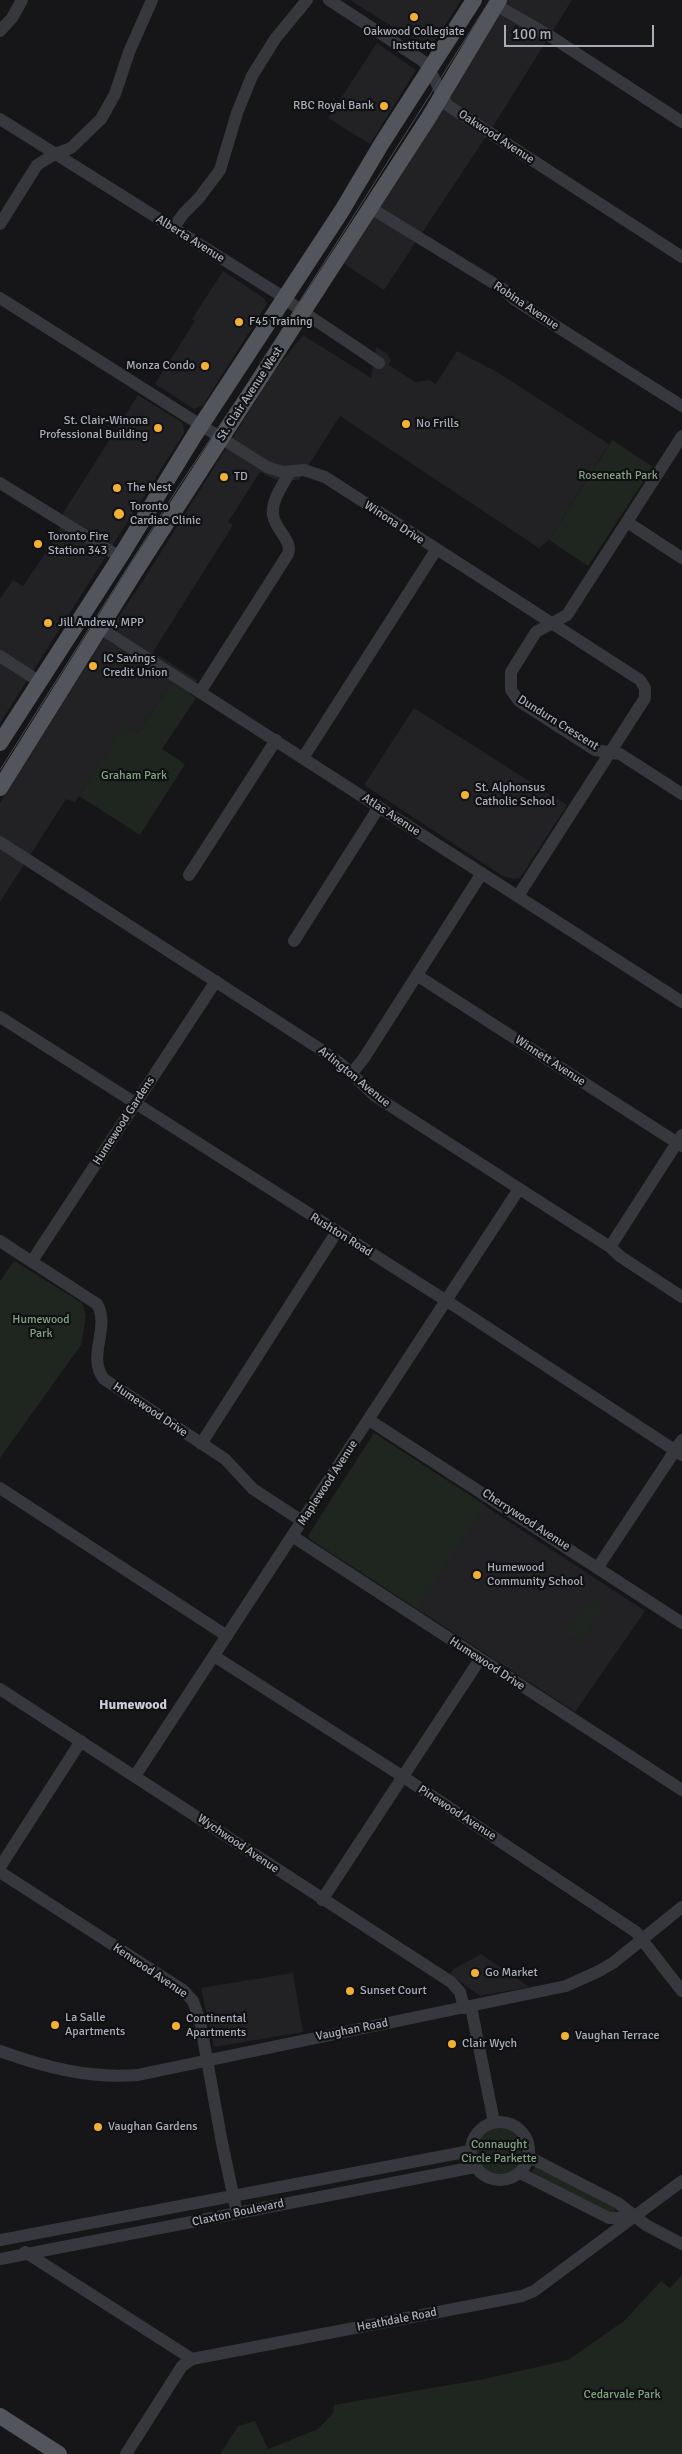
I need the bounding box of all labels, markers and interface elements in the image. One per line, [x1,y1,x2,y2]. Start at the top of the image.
marker: Oakwood Collegiate Institute [408,11,420,23]
scale bar [507,15,657,47]
place label: Oakwood Collegiate Institute [363,25,465,53]
text: 100 m [512,25,552,43]
place label: RBC Royal Bank [293,99,374,113]
marker: RBC Royal Bank [378,100,390,112]
street label: Oakwood Avenue [455,107,537,167]
street label: Alberta Avenue [153,212,227,266]
street label: Robina Avenue [491,279,561,333]
place label: F45 Training [249,315,313,329]
marker: F45 Training [233,316,245,328]
street label: St. Clair Avenue West [214,344,286,444]
place label: Monza Condo [126,359,195,373]
marker: Monza Condo [199,360,211,372]
place label: St. Clair-Winona Professional Building [39,414,148,442]
place label: No Frills [416,417,459,431]
marker: No Frills [400,418,412,430]
marker: St. Clair-Winona Professional Building [152,422,164,434]
park label: Roseneath Park [578,469,658,483]
place label: TD [234,470,248,484]
marker: TD [218,471,230,483]
place label: The Nest [127,481,172,495]
marker: The Nest [111,482,123,494]
street label: Winona Drive [361,498,427,548]
place label: Toronto Cardiac Clinic [130,500,201,528]
marker: Toronto Cardiac Clinic [112,507,126,521]
place label: Toronto Fire Station 343 [48,530,109,558]
marker: Toronto Fire Station 343 [32,538,44,550]
place label: Jill Andrew, MPP [58,616,144,630]
marker: Jill Andrew, MPP [42,617,54,629]
place label: IC Savings Credit Union [103,652,167,680]
marker: IC Savings Credit Union [87,660,99,672]
street label: Dundurn Crescent [515,692,601,754]
park label: Graham Park [101,769,167,783]
place label: St. Alphonsus Catholic School [475,781,555,809]
marker: St. Alphonsus Catholic School [459,789,471,801]
street label: Atlas Avenue [359,791,423,839]
street label: Winnett Avenue [512,1033,588,1089]
street label: Arlington Avenue [315,1044,393,1110]
street label: Humewood Gardens [90,1074,158,1168]
street label: Rushton Road [307,1210,375,1260]
park label: Humewood Park [12,1313,70,1341]
street label: Humewood Drive [110,1380,190,1440]
street label: Maplewood Avenue [295,1438,361,1528]
street label: Cherrywood Avenue [479,1486,573,1554]
place label: Humewood Community School [487,1561,583,1589]
marker: Humewood Community School [471,1569,483,1581]
street label: Humewood Drive [447,1634,527,1694]
district label: Humewood [99,1697,167,1713]
street label: Pinewood Avenue [415,1782,499,1844]
street label: Wychwood Avenue [195,1811,281,1877]
street label: Kenwood Avenue [110,1941,190,2001]
place label: Go Market [485,1966,538,1980]
marker: Go Market [469,1967,481,1979]
place label: Sunset Court [360,1984,427,1998]
marker: Sunset Court [344,1985,356,1997]
place label: La Salle Apartments [65,2011,125,2039]
place label: Continental Apartments [186,2012,246,2040]
street label: Vaughan Road [315,2016,389,2044]
marker: La Salle Apartments [49,2019,61,2031]
marker: Continental Apartments [170,2020,182,2032]
place label: Vaughan Terrace [575,2029,659,2043]
marker: Vaughan Terrace [559,2030,571,2042]
place label: Clair Wych [462,2037,517,2051]
marker: Clair Wych [446,2038,458,2050]
place label: Vaughan Gardens [108,2120,197,2134]
marker: Vaughan Gardens [92,2121,104,2133]
park label: Connaught Circle Parkette [461,2138,537,2166]
street label: Claxton Boulevard [191,2196,285,2230]
street label: Heathdale Road [356,2305,438,2335]
park label: Cedarvale Park [583,2388,661,2402]

